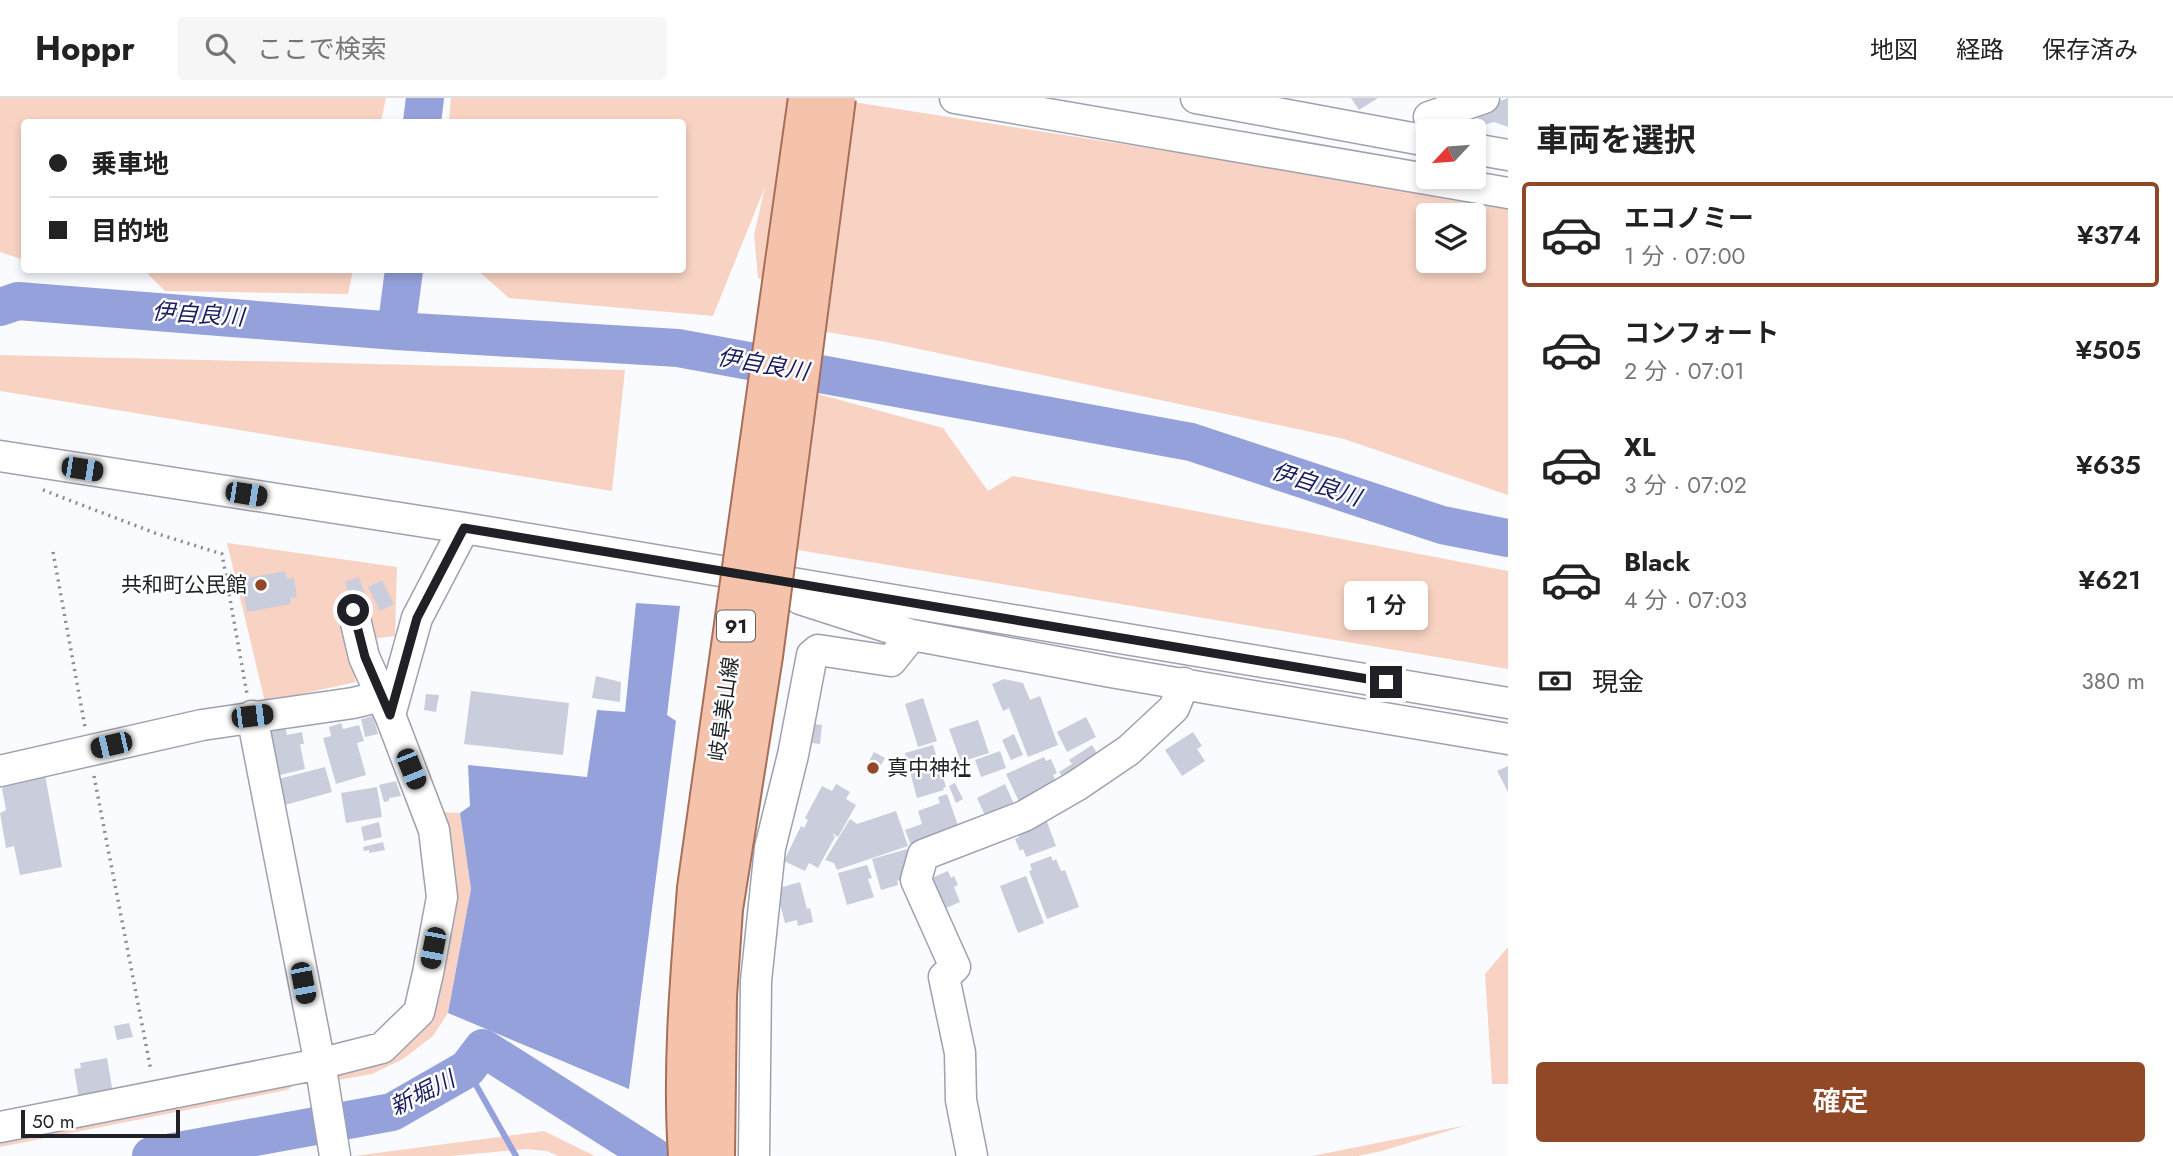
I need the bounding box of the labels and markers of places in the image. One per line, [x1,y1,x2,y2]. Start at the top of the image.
place label: 共和町公民館 [121,570,247,600]
marker: 共和町公民館 [253,577,269,593]
place label: 真中神社 [887,753,971,783]
marker: 真中神社 [865,760,881,776]

